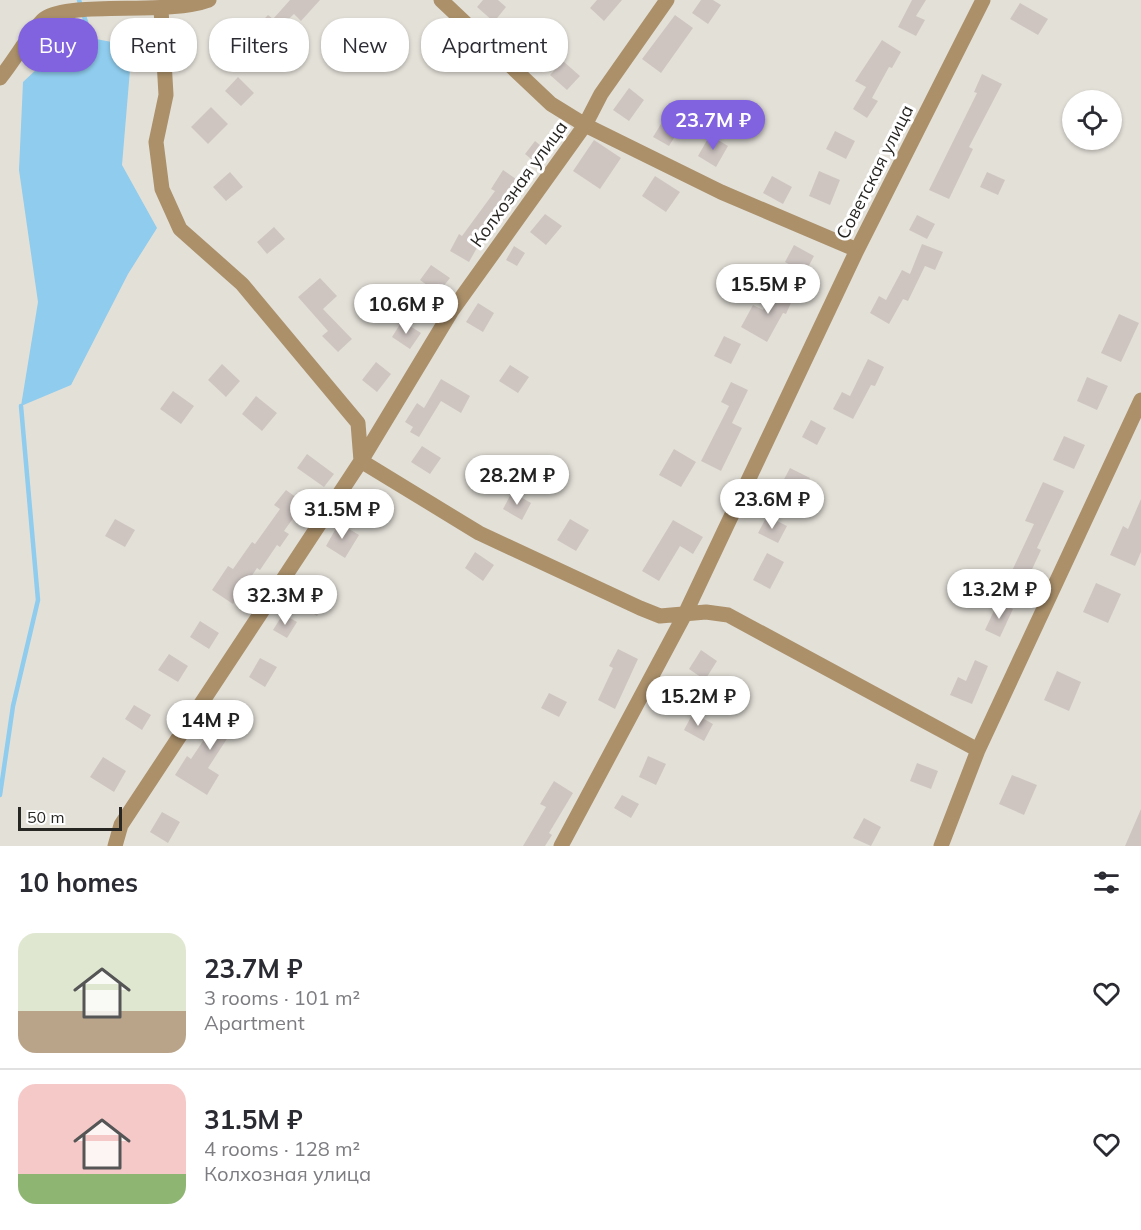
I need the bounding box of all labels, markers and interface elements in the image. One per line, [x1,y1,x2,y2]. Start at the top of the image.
chip: Buy [18,18,98,72]
chip: Rent [110,18,197,72]
chip: Filters [209,18,309,72]
chip: New [321,18,409,72]
chip: Apartment [421,18,568,72]
map controls [1062,90,1122,150]
button: locate [1062,90,1122,150]
pin: 23.7M ₽ [658,100,768,151]
street label: Советская улица [831,101,918,243]
text: 23.7M ₽ [675,107,751,132]
street label: Колхозная улица [465,116,572,251]
pin: 15.5M ₽ [713,264,823,315]
text: 15.5M ₽ [730,271,806,296]
pin: 10.6M ₽ [351,284,461,335]
text: 10.6M ₽ [368,291,444,316]
pin: 28.2M ₽ [462,455,572,506]
text: 28.2M ₽ [479,462,555,487]
pin: 23.6M ₽ [717,479,827,530]
text: 23.6M ₽ [734,486,810,511]
pin: 31.5M ₽ [287,489,397,540]
text: 31.5M ₽ [304,496,380,521]
pin: 13.2M ₽ [944,569,1054,620]
pin: 32.3M ₽ [230,575,340,626]
text: 13.2M ₽ [961,576,1037,601]
text: 32.3M ₽ [247,582,323,607]
pin: 15.2M ₽ [643,676,753,727]
text: 15.2M ₽ [660,683,736,708]
pin: 14M ₽ [168,700,252,751]
text: 14M ₽ [181,707,239,732]
scale bar [18,804,122,832]
text: 50 m [27,807,64,827]
text: 10 homes [18,866,138,899]
icon: filters [1090,866,1123,899]
text: 23.7M ₽ [204,952,303,985]
icon: home [66,957,138,1029]
icon: heart [1090,977,1123,1010]
text: 3 rooms · 101 m² [204,985,360,1010]
text: Apartment [204,1010,305,1035]
text: 31.5M ₽ [204,1103,303,1136]
icon: home [66,1108,138,1180]
icon: heart [1090,1128,1123,1161]
text: 4 rooms · 128 m² [204,1136,360,1161]
text: Колхозная улица [204,1161,371,1186]

